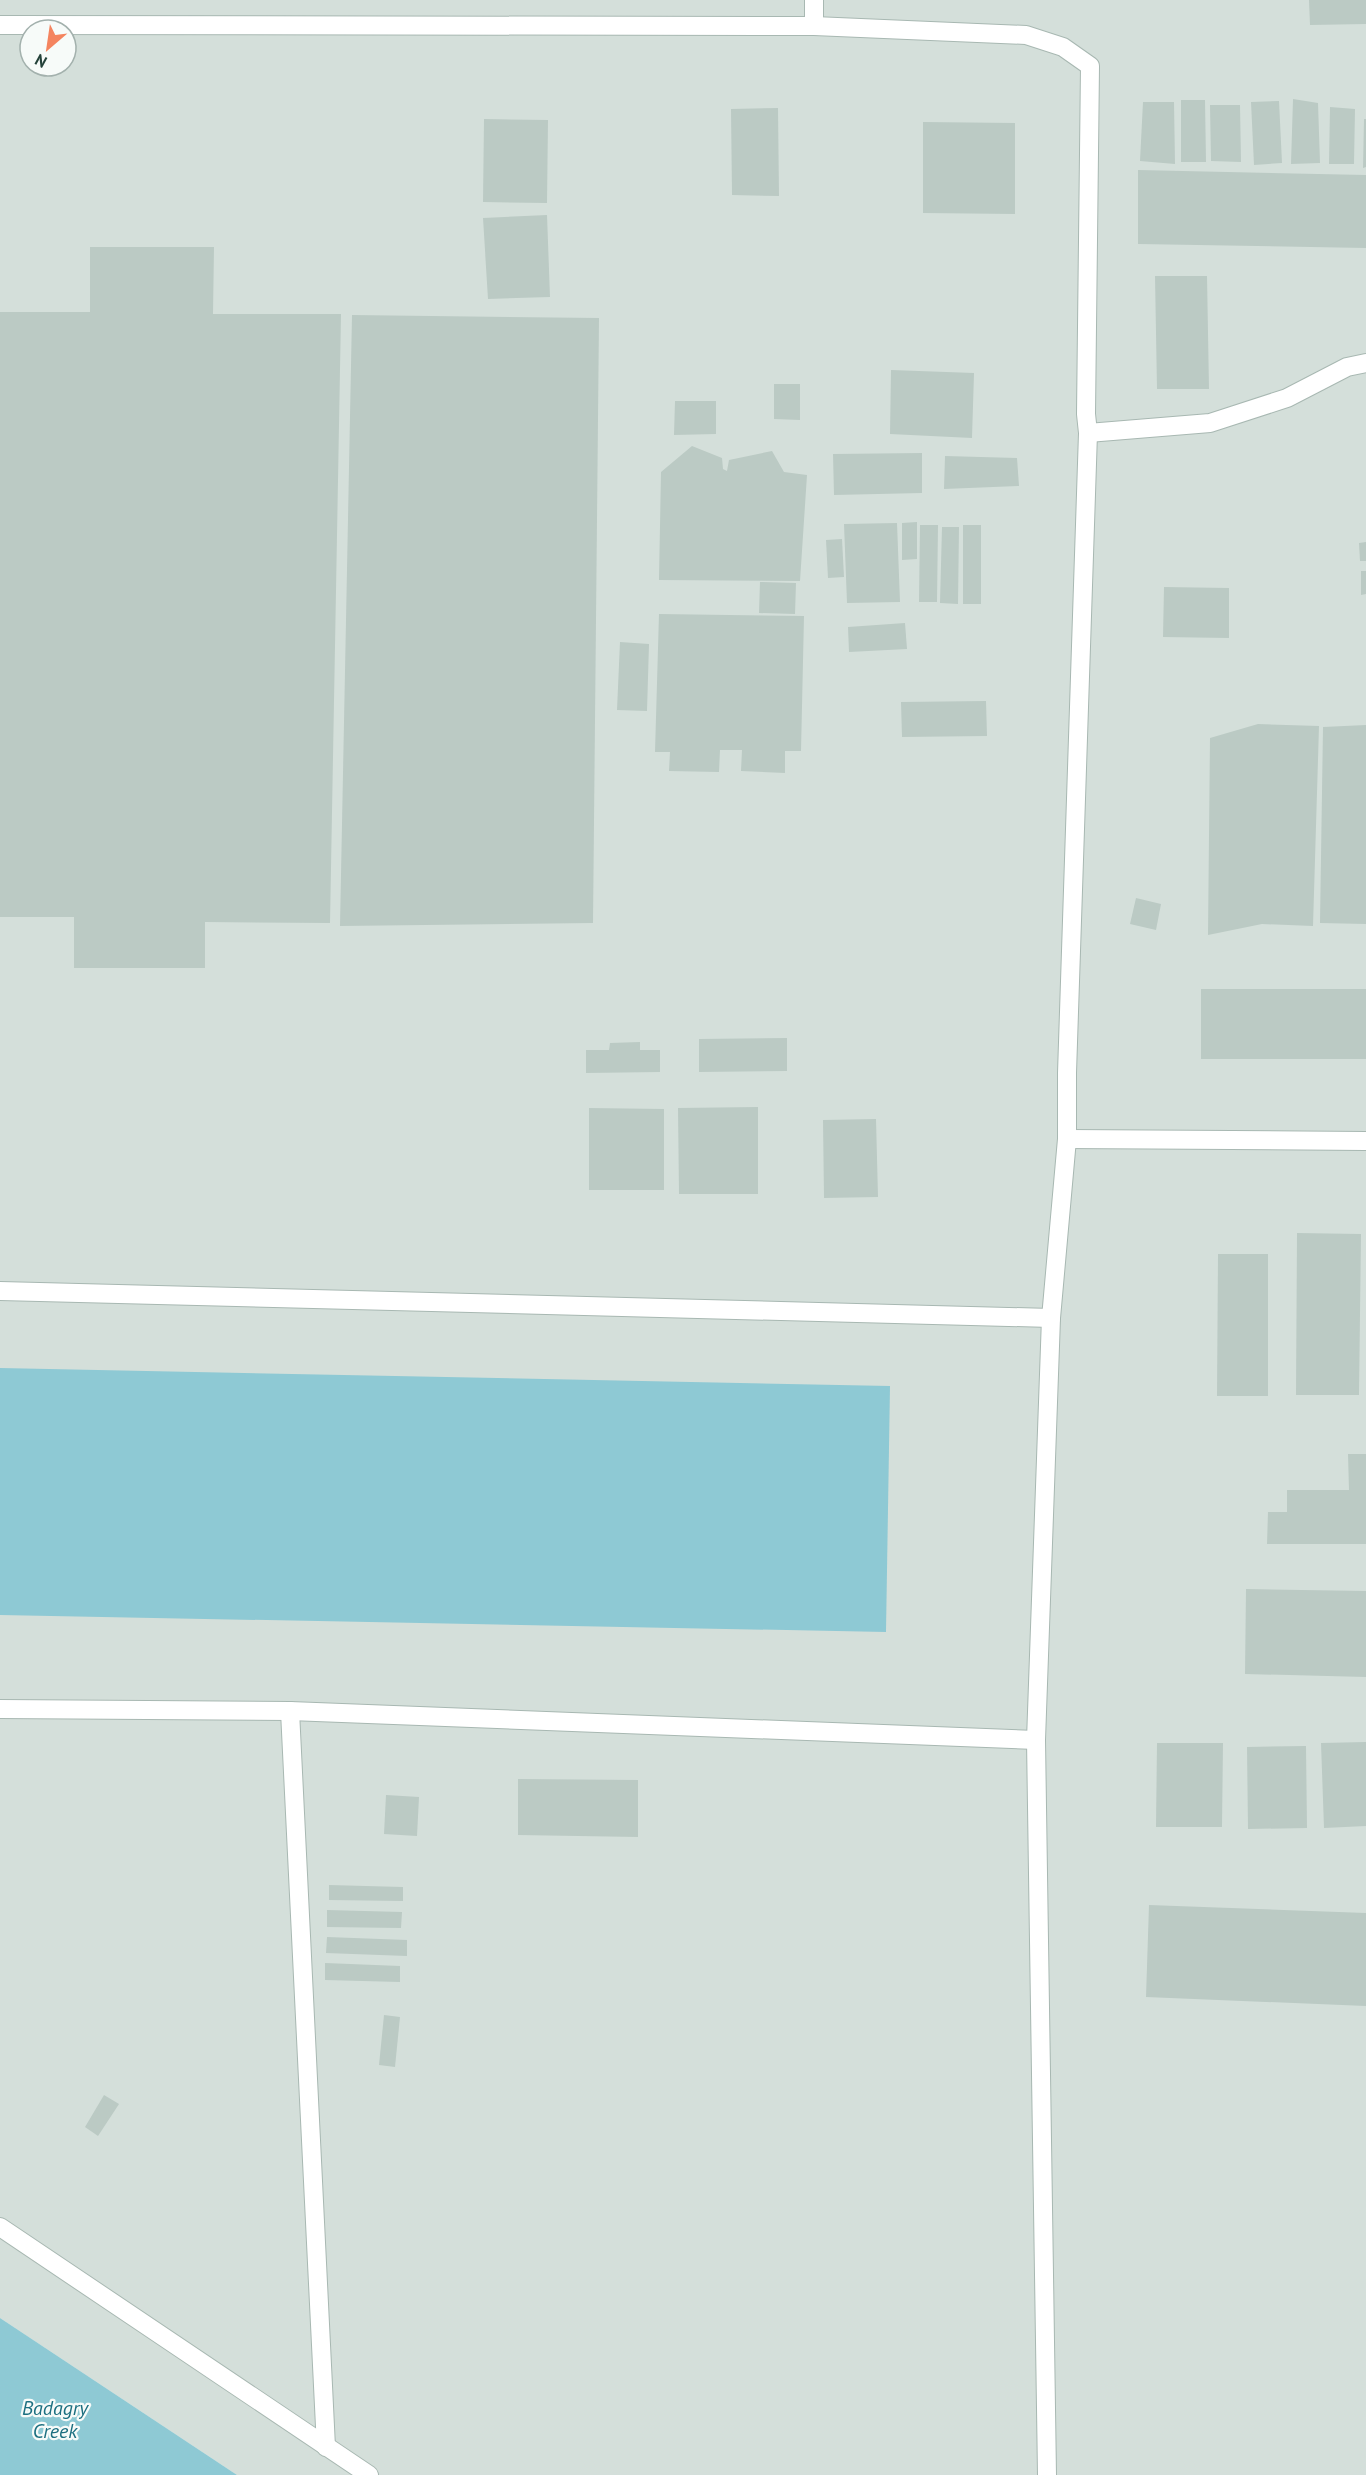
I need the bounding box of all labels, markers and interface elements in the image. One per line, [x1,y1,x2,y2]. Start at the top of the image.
north arrow [18,18,78,78]
text: N [31,50,50,72]
water label: Badagry Creek [22,2395,89,2444]

